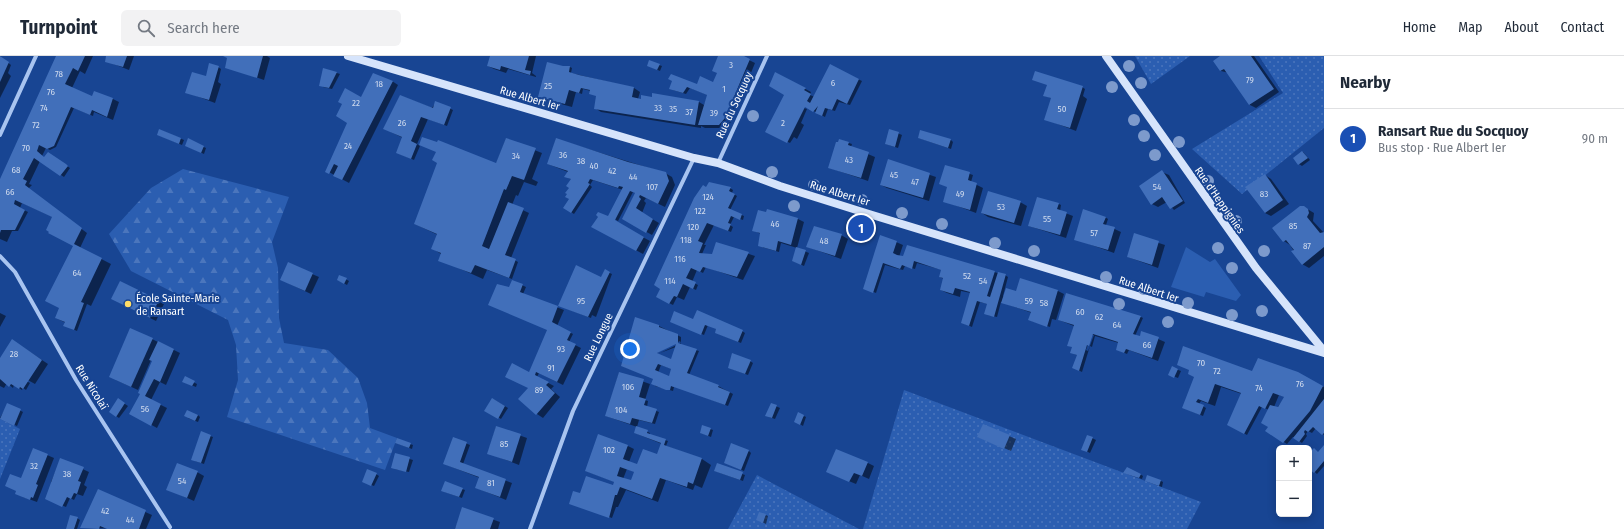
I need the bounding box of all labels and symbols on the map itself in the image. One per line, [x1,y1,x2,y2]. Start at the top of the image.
house number: 3 [729,60,733,70]
house number: 78 [55,69,63,79]
street label: Rue du Socquoy [713,70,756,141]
house number: 79 [1246,75,1254,85]
house number: 6 [831,78,836,88]
house number: 18 [375,79,384,89]
house number: 25 [544,81,552,91]
street label: Rue Albert Ier [498,84,562,113]
house number: 1 [722,84,726,94]
house number: 76 [47,87,55,97]
house number: 22 [352,98,360,108]
house number: 74 [40,103,48,113]
house number: 33 [654,103,662,113]
house number: 35 [669,104,677,114]
house number: 50 [1058,104,1067,114]
house number: 37 [685,107,693,117]
house number: 39 [710,108,718,118]
house number: 26 [398,118,407,128]
house number: 2 [781,118,785,128]
house number: 72 [32,120,40,130]
house number: 24 [344,141,353,151]
house number: 70 [22,143,30,153]
house number: 36 [559,150,568,160]
house number: 34 [512,151,521,161]
house number: 43 [845,155,853,165]
house number: 38 [577,156,586,166]
house number: 40 [589,161,599,171]
street label: Rue d'Heppignies [1192,164,1248,236]
house number: 68 [12,165,21,175]
house number: 42 [608,166,616,176]
house number: 45 [890,170,898,180]
house number: 44 [629,172,638,182]
house number: 47 [911,177,919,187]
street label: Rue Albert Ier [808,178,872,209]
house number: 107 [646,182,658,192]
house number: 54 [1153,182,1162,192]
house number: 66 [6,187,15,197]
house number: 49 [956,189,964,199]
house number: 83 [1260,189,1268,199]
house number: 124 [702,192,714,202]
house number: 53 [997,202,1005,212]
house number: 122 [694,206,706,216]
pin: 1 [848,213,874,243]
house number: 55 [1043,214,1051,224]
house number: 46 [771,219,780,229]
house number: 85 [1289,221,1297,231]
house number: 120 [687,222,699,232]
house number: 57 [1090,228,1098,238]
house number: 118 [680,235,692,245]
house number: 48 [820,236,829,246]
house number: 87 [1303,241,1311,251]
house number: 116 [674,254,686,264]
house number: 64 [73,268,82,278]
house number: 52 [963,271,971,281]
street label: Rue Albert Ier [1117,274,1180,305]
house number: 114 [664,276,676,286]
house number: 54 [979,276,988,286]
place label: École Sainte-Marie de Ransart [136,291,220,318]
house number: 95 [577,296,585,306]
house number: 59 [1025,296,1033,306]
house number: 58 [1040,298,1049,308]
marker: École Sainte-Marie de Ransart [123,299,133,309]
house number: 60 [1075,307,1085,317]
street label: Rue Longue [581,311,616,364]
house number: 62 [1095,312,1103,322]
house number: 64 [1113,320,1122,330]
your location [620,339,640,359]
house number: 66 [1143,340,1152,350]
house number: 93 [557,344,565,354]
house number: 28 [10,349,19,359]
house number: 70 [1197,358,1205,368]
street label: Rue Nicolaï [73,362,111,412]
house number: 91 [547,363,555,373]
house number: 72 [1213,366,1221,376]
house number: 76 [1296,379,1304,389]
house number: 106 [622,382,635,392]
house number: 74 [1255,383,1263,393]
house number: 89 [535,385,543,395]
house number: 56 [141,404,150,414]
house number: 104 [615,405,628,415]
house number: 85 [500,439,508,449]
house number: 102 [603,445,615,455]
house number: 32 [30,461,38,471]
house number: 38 [63,469,72,479]
house number: 54 [178,476,187,486]
house number: 81 [487,478,495,488]
house number: 42 [101,506,109,516]
house number: 44 [126,515,135,525]

